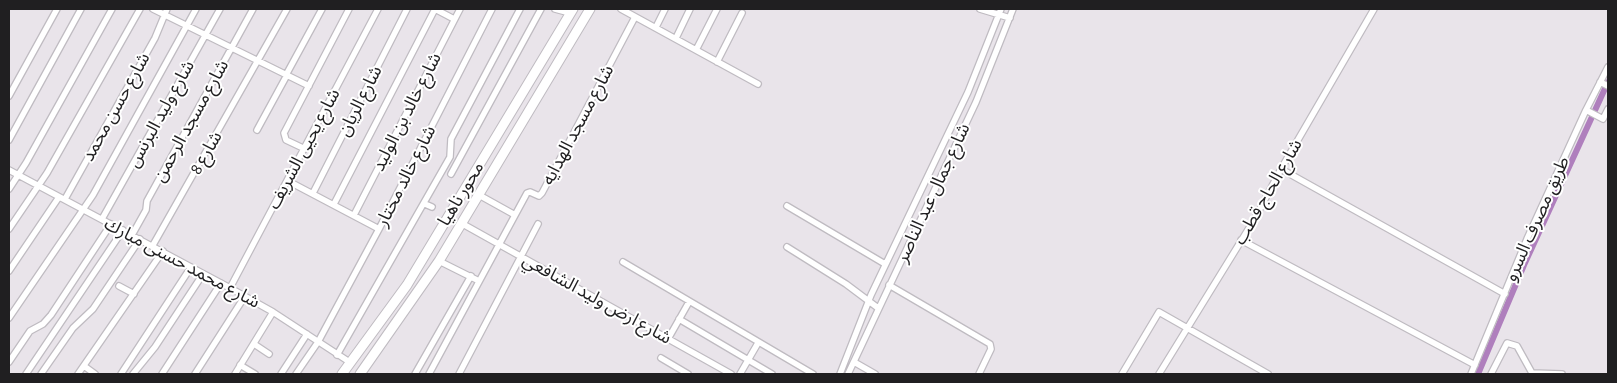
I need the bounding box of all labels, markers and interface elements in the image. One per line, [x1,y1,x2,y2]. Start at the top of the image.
street label: شارع حسن محمد [77,49,155,165]
street label: شارع خالد بن الوليد [368,49,446,175]
street label: شارع مسجد الرحمن [149,56,233,186]
street label: شارع وليد البرنس [123,57,199,171]
street label: شارع مسجد الهدايه [537,61,619,189]
street label: شارع الريان [333,62,387,140]
street label: شارع يحيى الشريف [263,85,345,213]
street label: شارع جمال عبد الناصر [891,120,975,266]
street label: شارع خالد مختار [371,122,441,230]
street label: شارع 8 [185,127,227,179]
street label: شارع الحاج قطب [1229,135,1307,249]
street label: طريق مصرف السرو [1500,153,1574,285]
street label: محور ناهيا [433,158,489,230]
street label: شارع محمد حسنى مبارك [101,213,263,313]
street label: شارع ارض وليد الشافعي [519,249,675,349]

